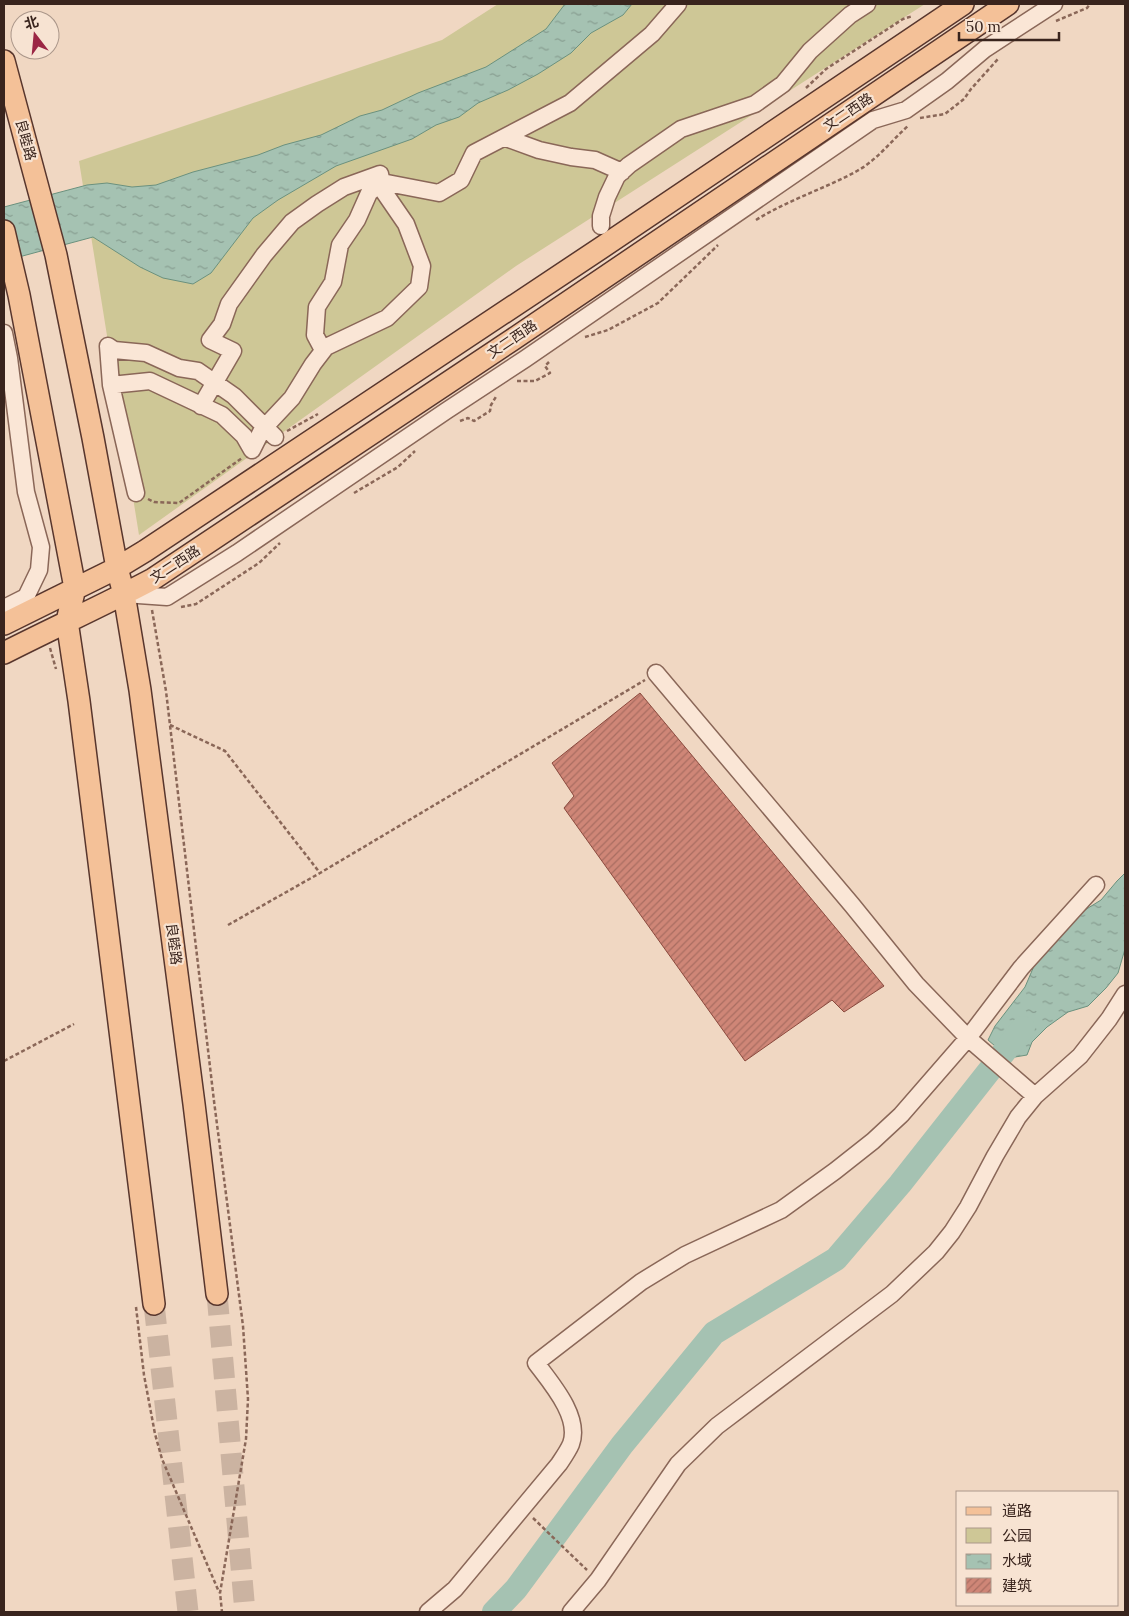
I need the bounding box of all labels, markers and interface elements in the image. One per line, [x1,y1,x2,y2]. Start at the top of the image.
north arrow [10,10,60,60]
scale bar [959,10,1059,42]
text: 北 [22,12,41,33]
text: 50 m [966,17,1001,36]
street label: 文二西路 [820,89,876,135]
street label: 良睦路 [12,117,40,163]
street label: 文二西路 [484,316,540,362]
street label: 文二西路 [147,541,203,587]
street label: 良睦路 [163,922,185,966]
legend [956,1491,1119,1606]
text: 道路 [1002,1501,1032,1520]
text: 公园 [1002,1526,1032,1545]
text: 水域 [1002,1551,1032,1570]
text: 建筑 [1002,1576,1032,1595]

